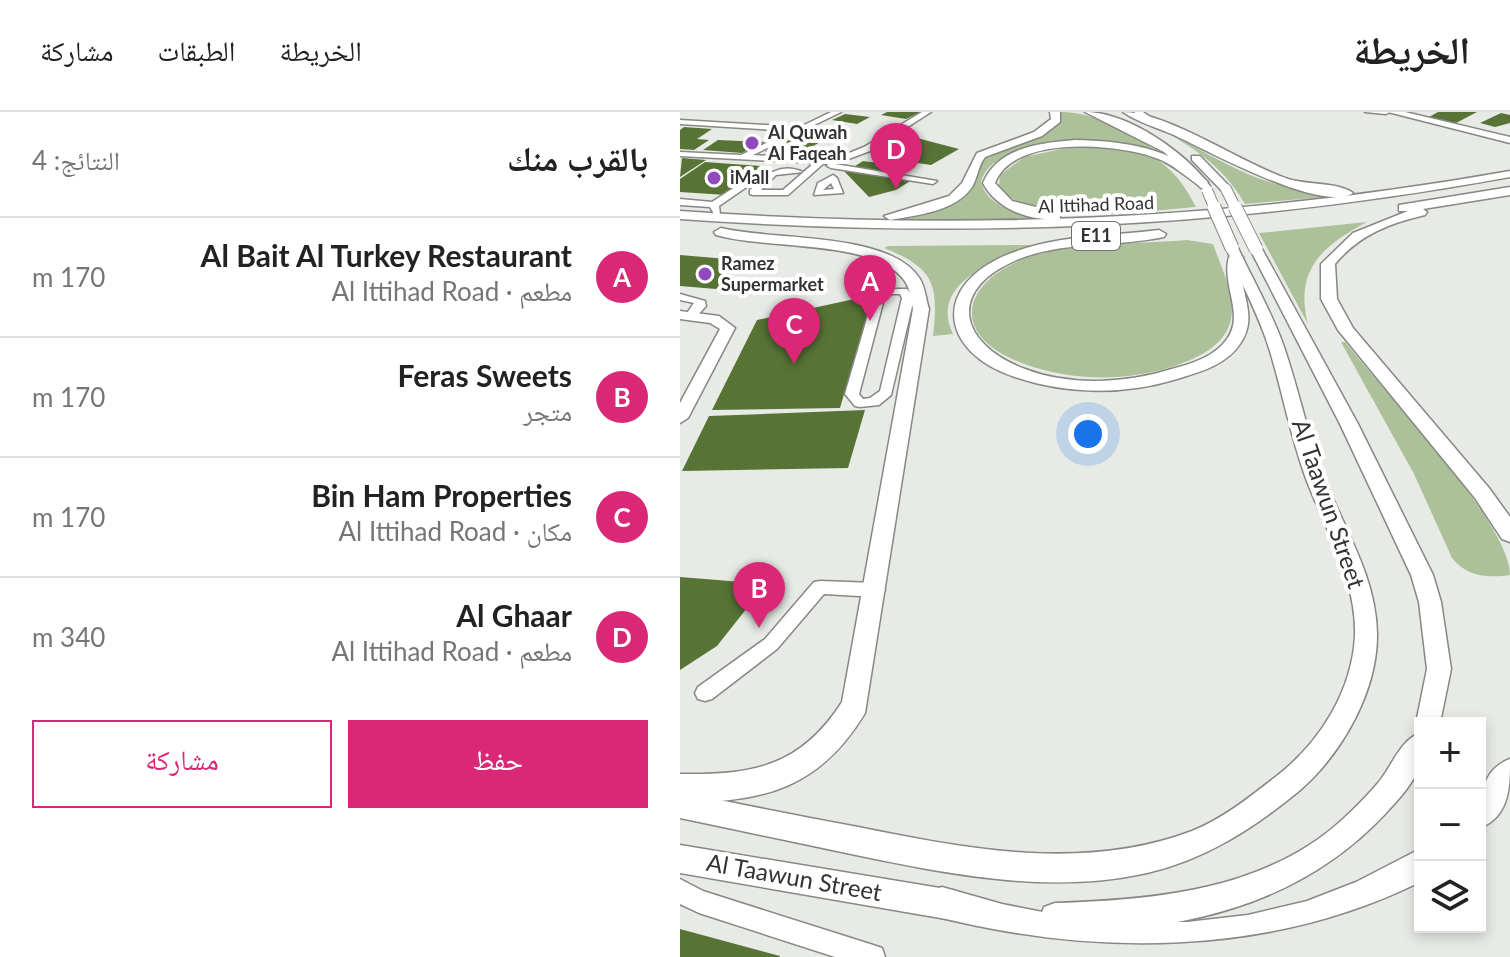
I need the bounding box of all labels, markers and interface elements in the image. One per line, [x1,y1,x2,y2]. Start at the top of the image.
text: الخريطة [1353,26,1470,72]
text: مشاركة [40,33,114,67]
text: الطبقات [158,33,235,67]
text: الخريطة [279,33,362,67]
place label: Al Quwah Al Faqeah [767,121,848,164]
pin: D [870,123,922,189]
marker: Al Quwah Al Faqeah [743,134,761,152]
text: بالقرب منك [507,137,648,178]
text: النتائج: 4 [32,144,120,176]
place label: iMall [730,166,769,188]
marker: iMall [705,169,723,187]
street label: Al Ittihad Road [1038,191,1154,217]
road number: E11 [1072,222,1120,250]
text: Al Bait Al Turkey Restaurant [201,237,572,273]
place label: Ramez Supermarket [721,252,824,295]
pin: A [844,255,896,321]
text: 170 m [32,261,105,293]
text: A [613,261,631,293]
marker: Ramez Supermarket [696,265,714,283]
text: مطعم · Al Ittihad Road [331,275,572,307]
pin: C [768,298,820,364]
text: Feras Sweets [398,357,572,393]
text: 170 m [32,381,105,413]
text: B [613,381,631,413]
text: متجر [523,395,572,427]
your location [1068,414,1108,454]
street label: Al Taawun Street [1287,415,1372,592]
text: Bin Ham Properties [311,477,572,513]
text: 170 m [32,501,105,533]
text: C [613,501,631,533]
text: مكان · Al Ittihad Road [339,515,572,547]
pin: B [733,562,785,628]
text: Al Ghaar [456,597,572,633]
text: 340 m [32,621,105,653]
text: D [612,621,632,653]
text: مطعم · Al Ittihad Road [331,635,572,667]
map controls [1414,717,1486,933]
button: + [1414,717,1486,789]
button: مشاركة [32,720,332,808]
button: حفظ [348,720,648,808]
button: − [1414,789,1486,861]
street label: Al Taawun Street [704,847,885,906]
button: layers [1414,861,1486,933]

